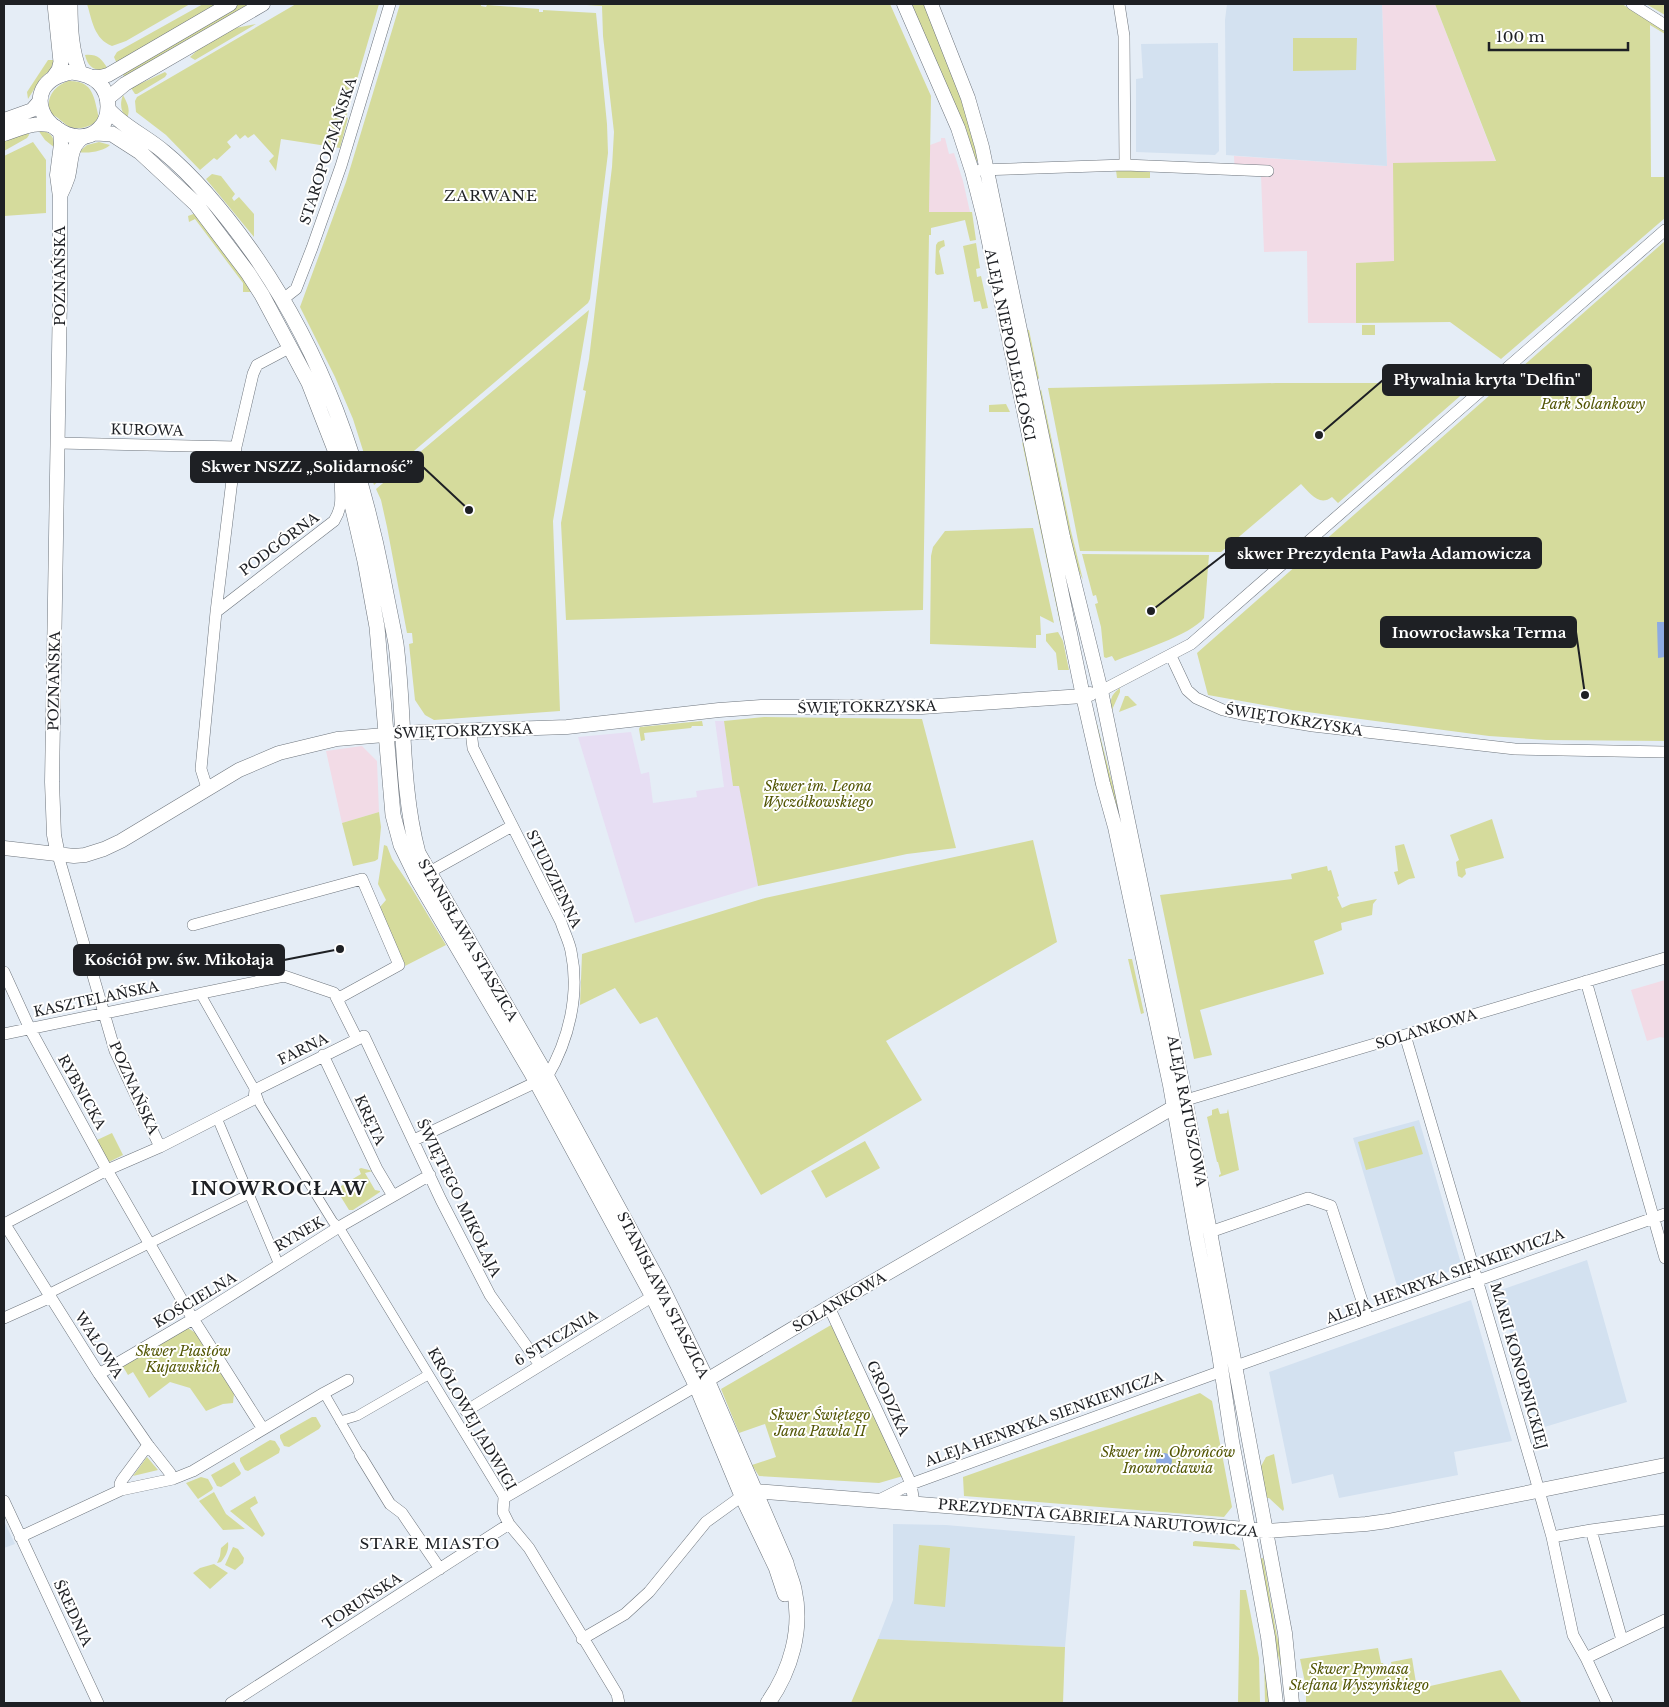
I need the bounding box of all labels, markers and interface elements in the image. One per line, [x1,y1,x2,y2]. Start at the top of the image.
scale bar [1489,20,1628,52]
text: 100 m [1496,27,1545,46]
street label: STAROPOZNAŃSKA [295,75,360,227]
district label: ZARWANE [444,186,538,205]
street label: POZNAŃSKA [50,226,69,326]
street label: ALEJA NIEPODLEGŁOŚCI [981,246,1040,443]
callout: Pływalnia kryta "Delfin" [1383,365,1591,395]
text: Pływalnia kryta "Delfin" [1393,370,1581,389]
park label: Park Solankowy [1540,395,1646,413]
street label: KUROWA [110,420,184,440]
callout: Skwer NSZZ „Solidarność” [191,452,423,482]
text: Skwer NSZZ „Solidarność” [201,457,413,476]
street label: PODGÓRNA [236,508,322,580]
callout: skwer Prezydenta Pawła Adamowicza [1226,538,1541,568]
text: skwer Prezydenta Pawła Adamowicza [1237,544,1531,563]
callout: Inowrocławska Terma [1381,617,1576,647]
text: Inowrocławska Terma [1392,623,1567,642]
street label: POZNAŃSKA [43,631,64,731]
street label: ŚWIĘTOKRZYSKA [797,696,937,717]
street label: ŚWIĘTOKRZYSKA [1224,699,1364,740]
street label: ŚWIĘTOKRZYSKA [393,719,533,742]
park label: Skwer im. Leona Wyczółkowskiego [763,777,873,811]
street label: STUDZIENNA [522,827,586,931]
street label: STANISŁAWA STASZICA [414,856,522,1025]
callout: Kościół pw. św. Mikołaja [74,945,284,975]
text: Kościół pw. św. Mikołaja [84,950,274,969]
street label: KASZTELAŃSKA [32,976,160,1021]
street label: SOLANKOWA [1373,1005,1479,1053]
street label: FARNA [275,1029,331,1069]
street label: ALEJA RATUSZOWA [1163,1033,1211,1188]
street label: POZNAŃSKA [105,1038,164,1138]
street label: RYBNICKA [54,1051,110,1133]
street label: KRĘTA [351,1092,389,1148]
street label: ŚWIĘTEGO MIKOŁAJA [413,1116,506,1280]
district label: INOWROCŁAW [191,1177,367,1200]
street label: STANISŁAWA STASZICA [613,1209,713,1381]
street label: RYNEK [271,1212,328,1255]
street label: ALEJA HENRYKA SIENKIEWICZA [1323,1224,1567,1328]
street label: KOŚCIELNA [150,1267,240,1332]
street label: SOLANKOWA [789,1268,889,1336]
street label: MARII KONOPNICKIEJ [1486,1280,1552,1452]
street label: 6 STYCZNIA [511,1306,601,1370]
street label: WAŁOWA [70,1308,127,1382]
park label: Skwer Piastów Kujawskich [135,1342,231,1376]
street label: KRÓLOWEJ JADWIGI [424,1344,520,1494]
street label: GRODZKA [863,1358,913,1439]
street label: ALEJA HENRYKA SIENKIEWICZA [922,1367,1166,1471]
park label: Skwer Świętego Jana Pawła II [770,1406,870,1440]
park label: Skwer im. Obrońców Inowrocławia [1101,1443,1235,1477]
street label: PREZYDENTA GABRIELA NARUTOWICZA [937,1495,1259,1541]
district label: STARE MIASTO [360,1534,500,1553]
street label: TORUŃSKA [319,1568,405,1633]
street label: ŚREDNIA [50,1576,97,1649]
park label: Skwer Prymasa Stefana Wyszyńskiego [1289,1660,1429,1694]

